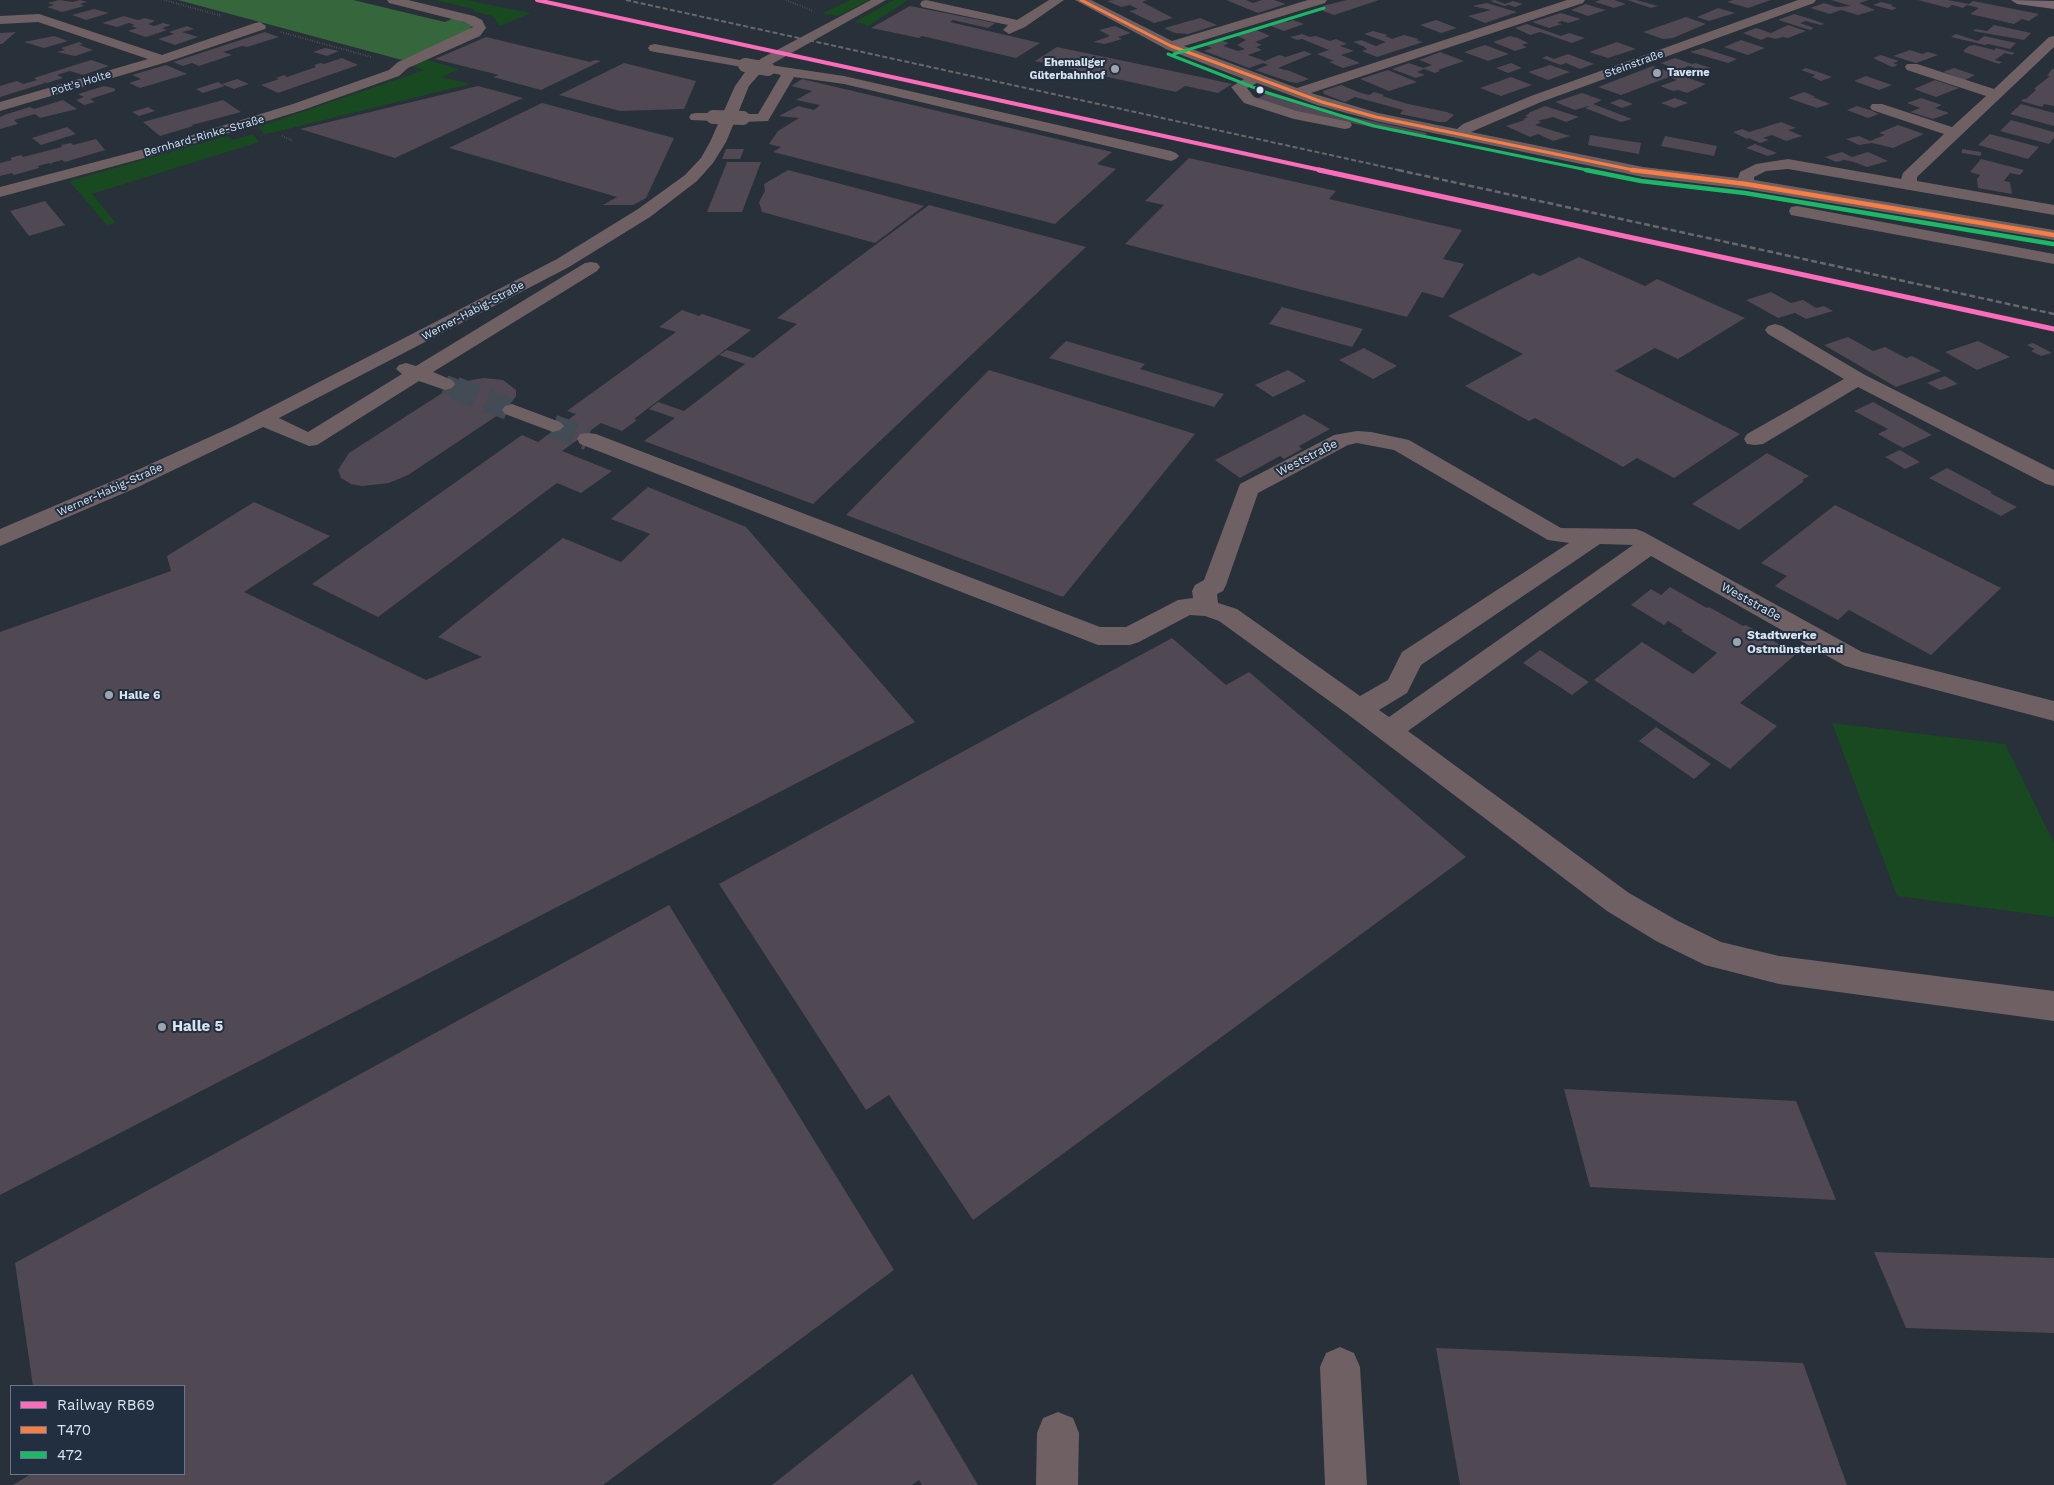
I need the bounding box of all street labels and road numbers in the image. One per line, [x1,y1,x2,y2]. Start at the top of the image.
street label: Steinstraße [1603,47,1665,81]
street label: Pott's Holte [49,68,113,98]
street label: Bernhard-Rinke-Straße [142,112,266,160]
street label: Werner-Habig-Straße [420,278,526,344]
street label: Weststraße [1274,436,1340,480]
street label: Werner-Habig-Straße [55,461,165,519]
street label: Weststraße [1718,580,1784,624]

